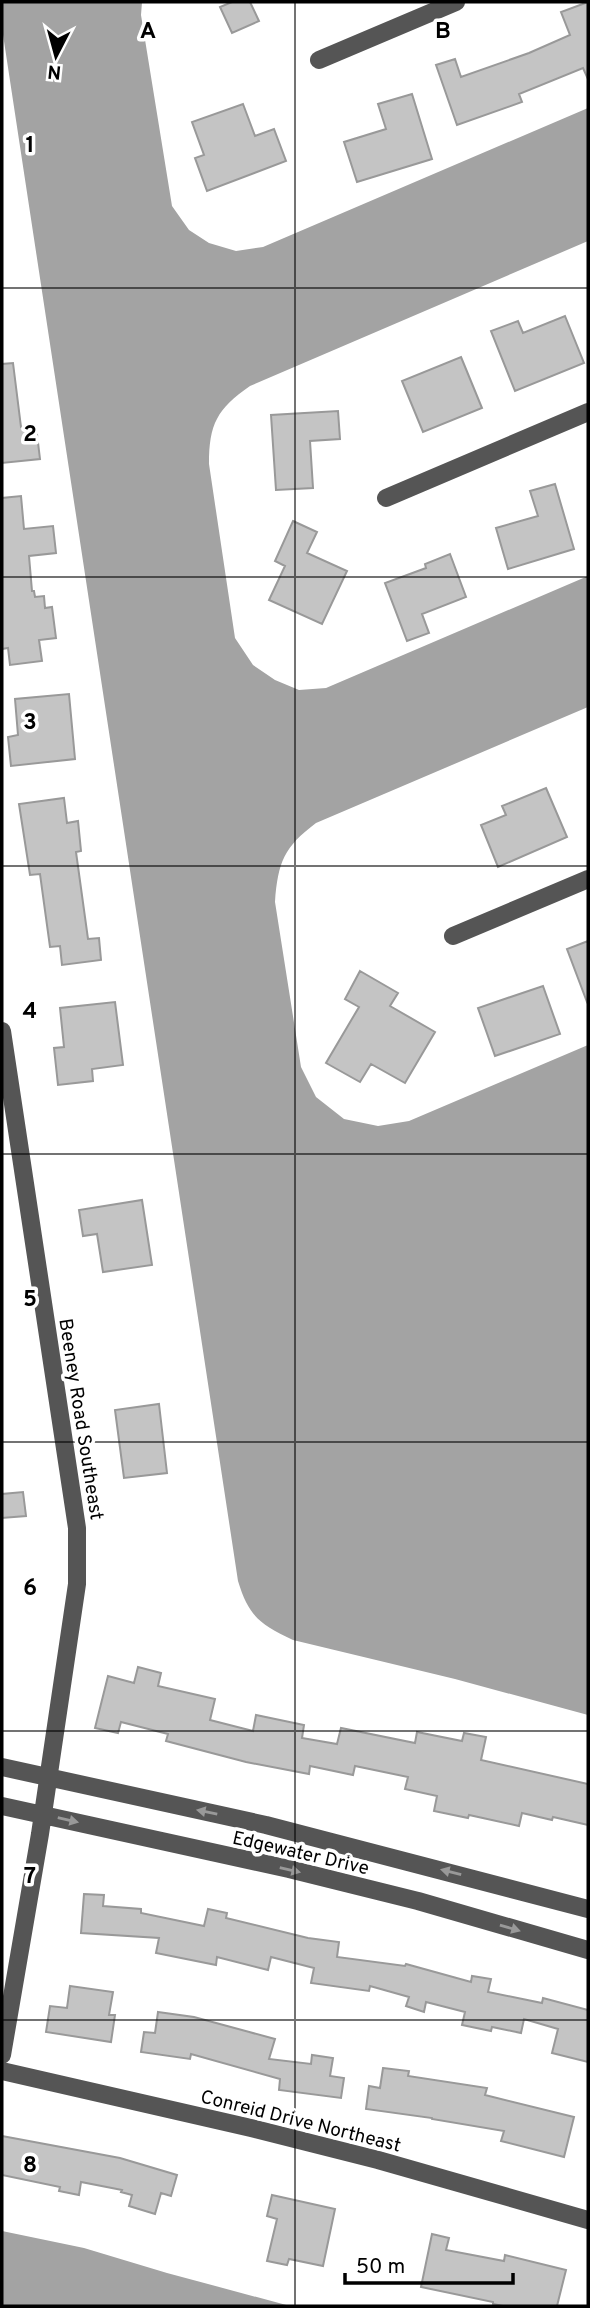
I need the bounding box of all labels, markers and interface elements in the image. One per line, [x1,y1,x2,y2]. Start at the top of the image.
text: A [140,18,156,47]
text: B [435,18,451,47]
north arrow [21,21,91,91]
text: N [46,58,62,84]
text: 1 [25,132,35,161]
text: 2 [23,421,37,450]
text: 3 [23,709,37,738]
text: 4 [23,998,37,1027]
text: 5 [23,1286,37,1315]
street label: Beeney Road Southeast [52,1317,108,1522]
text: 6 [23,1575,37,1604]
one-way arrow [196,1806,218,1817]
one-way arrow [58,1815,80,1826]
street label: Edgewater Drive [230,1827,371,1881]
text: 7 [24,1863,36,1892]
one-way arrow [280,1865,302,1876]
one-way arrow [440,1866,462,1877]
one-way arrow [500,1924,521,1934]
street label: Conreid Drive Northeast [198,2085,403,2158]
text: 8 [23,2152,37,2181]
scale bar [345,2242,513,2286]
text: 50 m [356,2254,405,2281]

